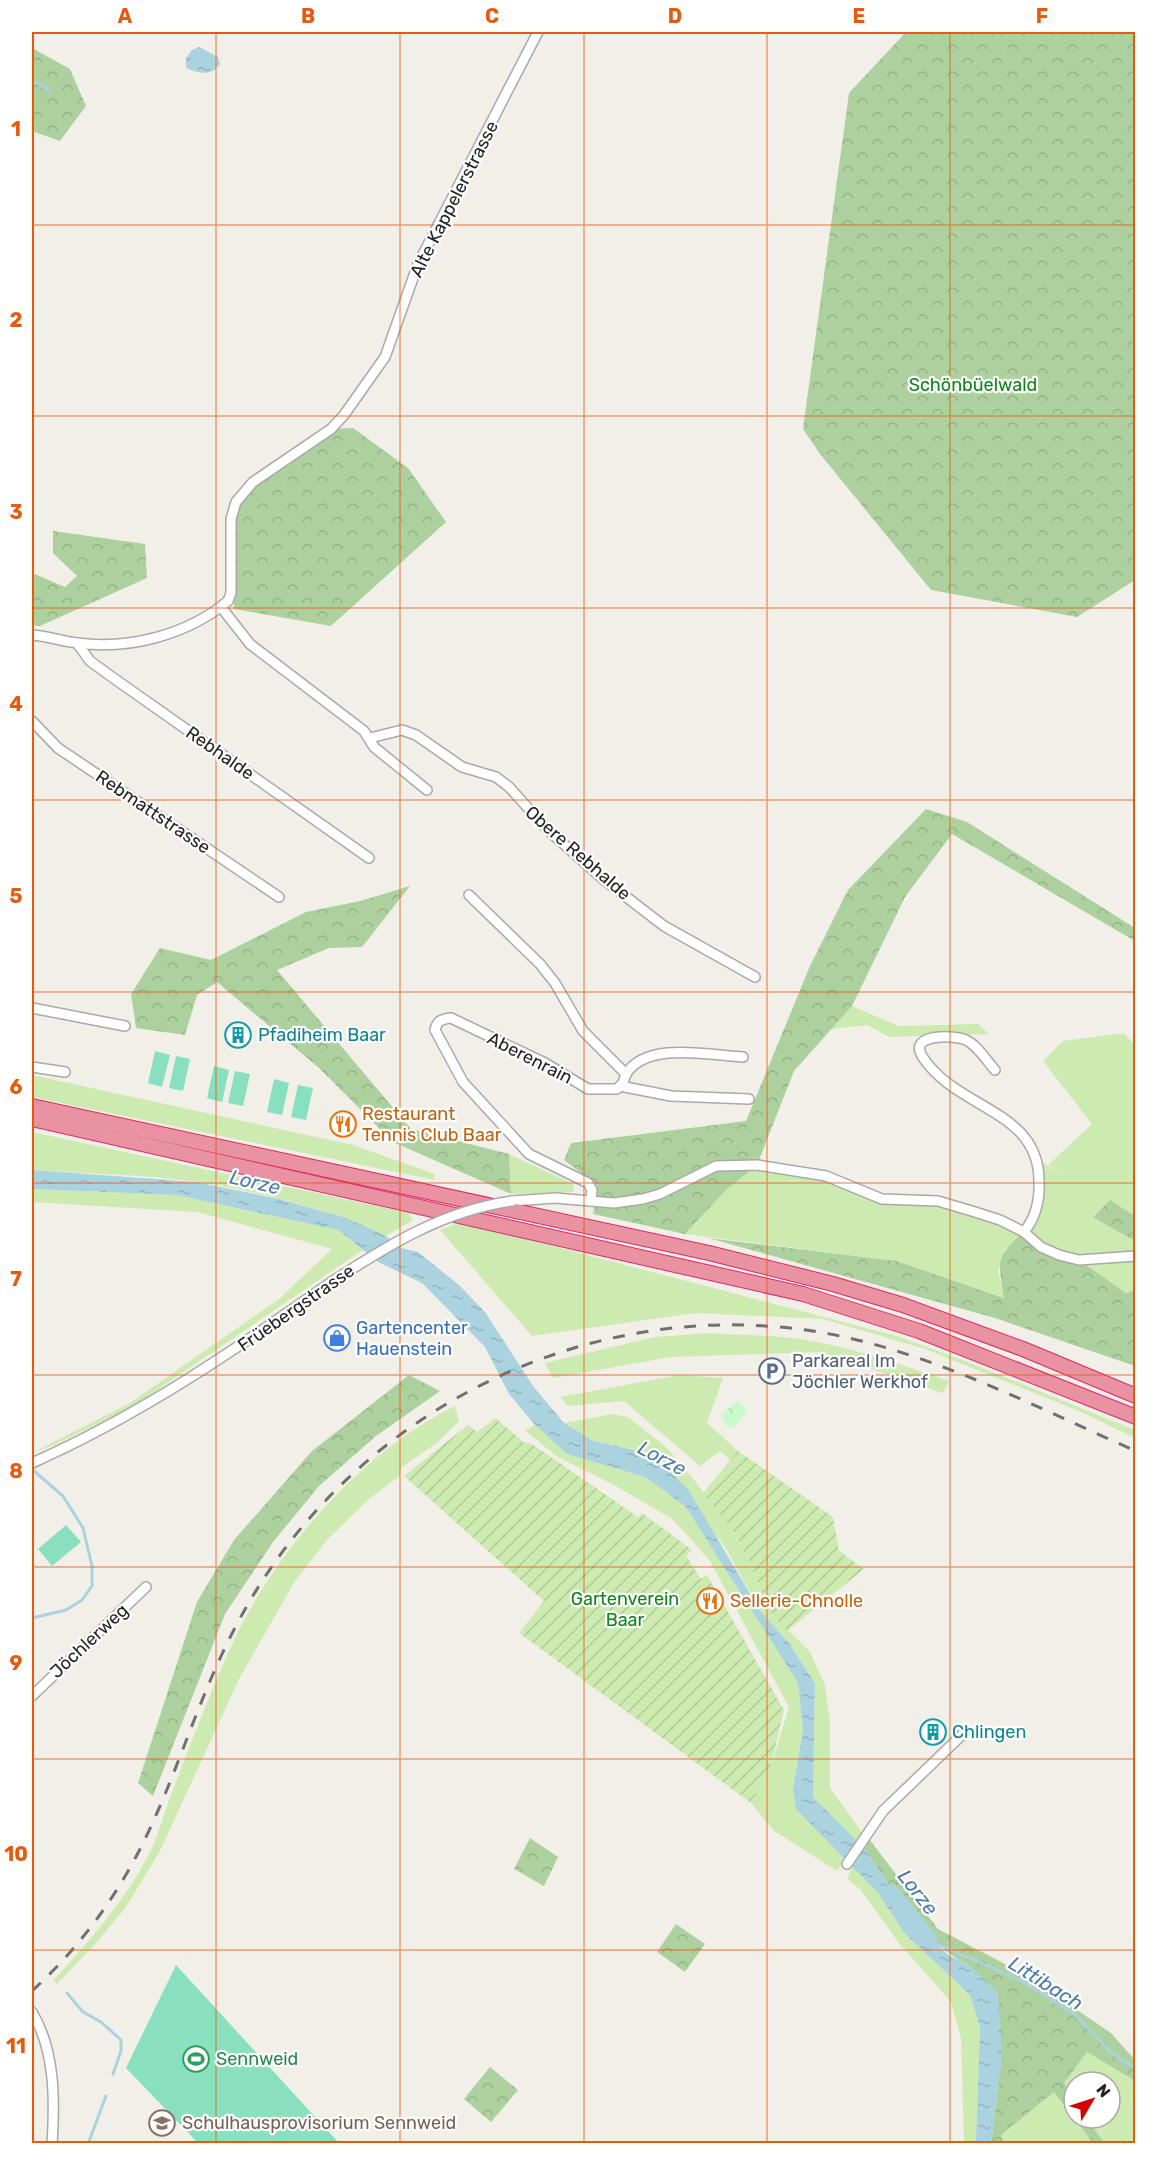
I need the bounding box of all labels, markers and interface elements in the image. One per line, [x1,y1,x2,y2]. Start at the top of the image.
text: A [118,4,133,28]
text: B [301,4,315,28]
text: C [485,4,499,28]
text: D [668,4,682,28]
text: E [853,4,865,28]
text: F [1036,4,1048,28]
text: 1 [11,117,21,141]
street label: Alte Kappelerstrasse [405,117,503,281]
text: 2 [10,308,23,332]
park label: Schönbüelwald [909,374,1037,396]
text: 3 [9,500,23,524]
text: 4 [9,692,23,716]
street label: Rebhalde [182,721,258,785]
street label: Rebmattstrasse [91,766,215,858]
street label: Obere Rebhalde [521,801,635,905]
text: 5 [10,884,23,908]
building icon: Pfadiheim Baar [223,1020,253,1050]
place label: Pfadiheim Baar [258,1024,386,1046]
street label: Aberenrain [484,1027,576,1089]
text: 6 [9,1075,23,1099]
place label: Restaurant Tennis Club Baar [362,1103,502,1146]
restaurant icon: Restaurant Tennis Club Baar [328,1109,358,1139]
water label: Lorze [227,1165,283,1199]
street label: Früebergstrasse [233,1260,359,1356]
text: 7 [10,1267,22,1291]
place label: Gartencenter Hauenstein [356,1317,468,1360]
shop icon: Gartencenter Hauenstein [322,1323,352,1353]
place label: Parkareal Im Jöchler Werkhof [792,1350,928,1393]
parking icon: Parkareal Im Jöchler Werkhof [757,1356,787,1386]
water label: Lorze [634,1435,690,1481]
text: 8 [9,1459,23,1483]
restaurant icon: Sellerie-Chnolle [695,1586,725,1616]
park label: Gartenverein Baar [571,1588,679,1631]
place label: Sellerie-Chnolle [730,1590,863,1612]
street label: Jöchlerweg [45,1599,133,1683]
text: 9 [10,1651,23,1675]
building icon: Chlingen [918,1717,948,1747]
place label: Chlingen [952,1721,1026,1743]
text: 10 [4,1842,28,1866]
water label: Lorze [893,1864,943,1920]
water label: Littibach [1004,1951,1088,2015]
text: 11 [6,2034,26,2058]
sports icon: Sennweid [181,2044,211,2074]
place label: Sennweid [216,2048,298,2070]
north arrow [1062,2070,1122,2130]
text: N [1092,2080,1114,2101]
school or university icon: Schulhausprovisorium Sennweid [147,2108,177,2138]
place label: Schulhausprovisorium Sennweid [182,2112,456,2134]

